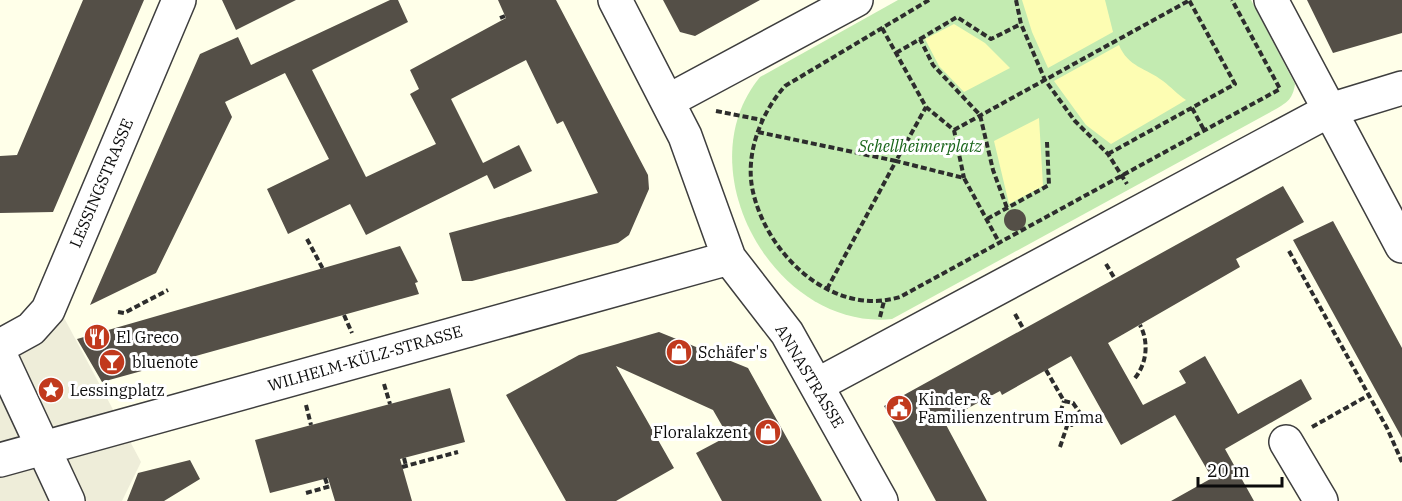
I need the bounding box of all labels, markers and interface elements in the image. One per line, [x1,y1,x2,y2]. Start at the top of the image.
street label: LESSINGSTRASSE [65,115,137,251]
park label: Schellheimerplatz [857,136,982,156]
street label: WILHELM-KÜLZ-STRASSE [265,321,465,395]
street label: ANNASTRASSE [771,321,849,431]
restaurant icon: El Greco [82,322,112,352]
place label: El Greco [116,327,179,347]
shop icon: Schäfer's [664,337,694,367]
place label: Schäfer's [698,342,767,362]
bar icon: bluenote [97,347,127,377]
place label: bluenote [132,352,198,372]
place icon: Lessingplatz [36,375,66,405]
place label: Lessingplatz [70,380,165,400]
place label: Kinder- & Familienzentrum Emma [918,389,1103,427]
public building icon: Kinder- & Familienzentrum Emma [884,393,914,423]
shop icon: Floralakzent [753,417,783,447]
place label: Floralakzent [653,422,748,442]
scale bar [1198,450,1282,488]
text: 20 m [1207,459,1250,482]

